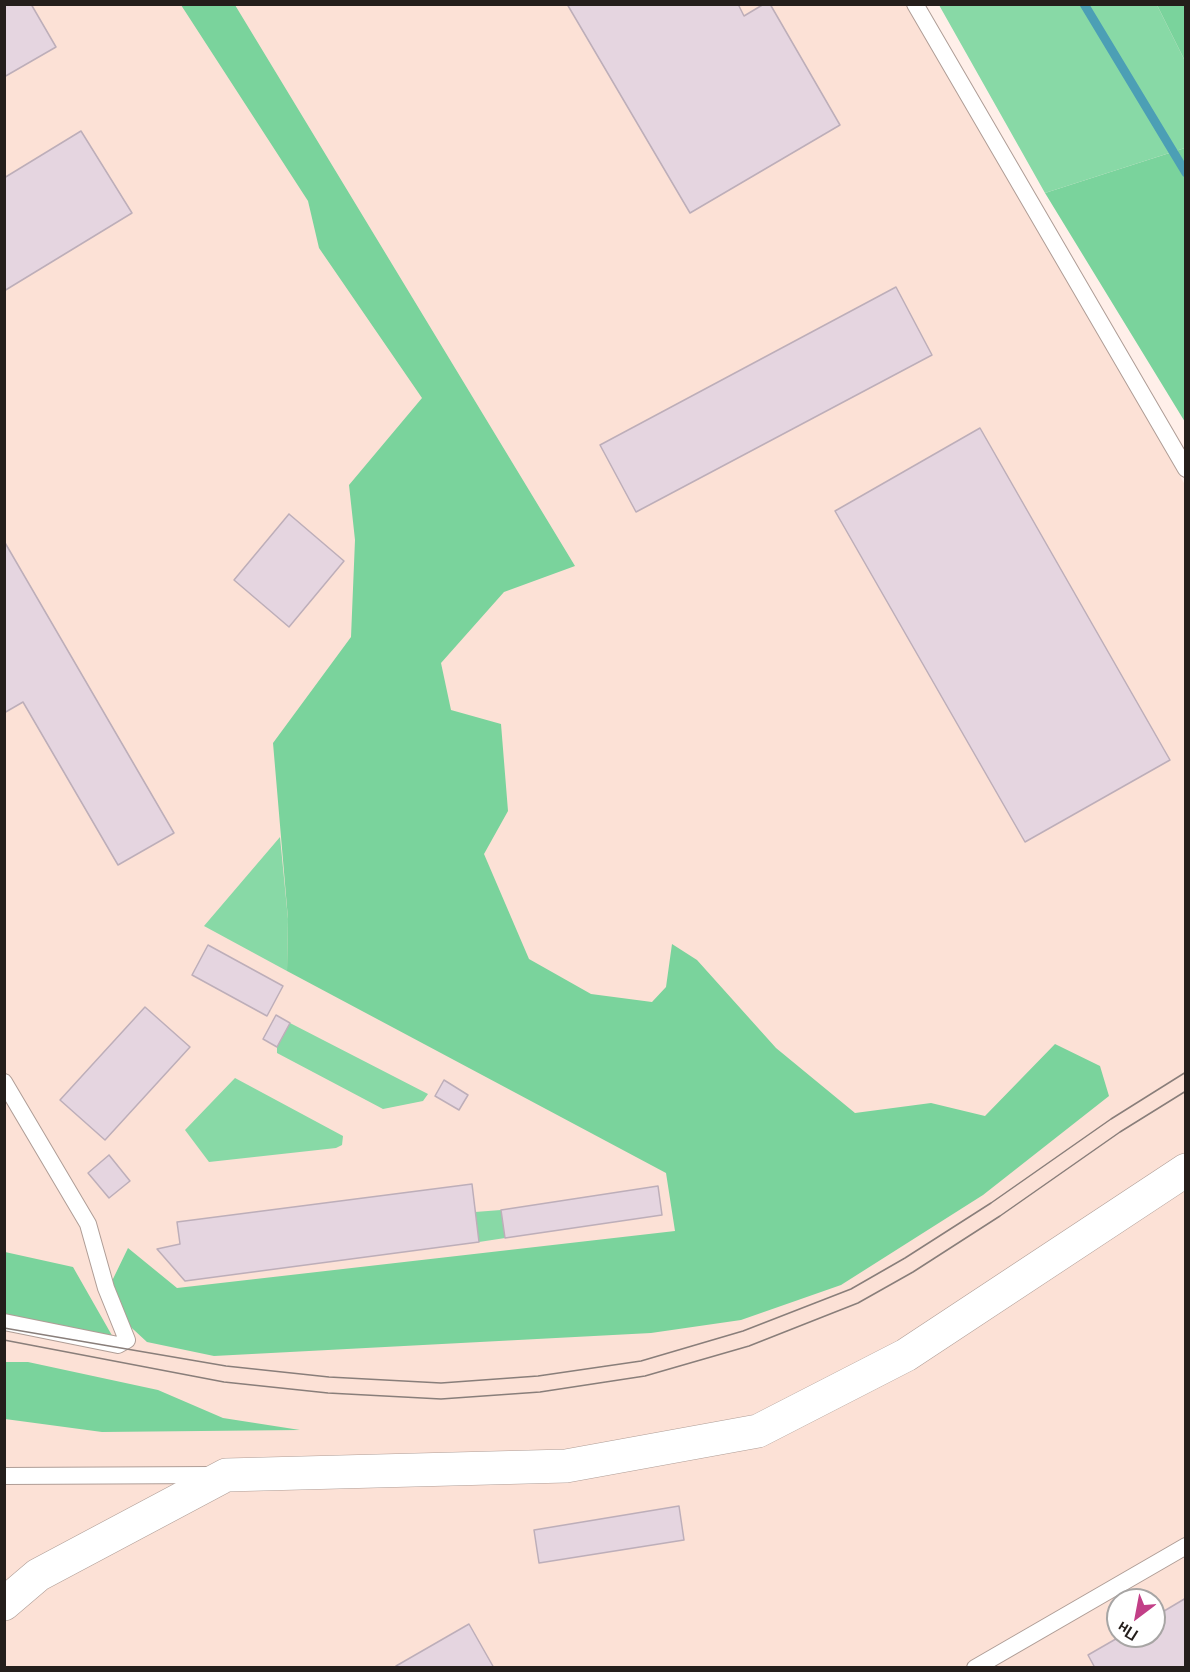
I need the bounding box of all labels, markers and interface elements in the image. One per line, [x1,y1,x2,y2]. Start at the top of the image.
north arrow [1106,1588,1166,1648]
text: Пн [1113,1618,1141,1646]

